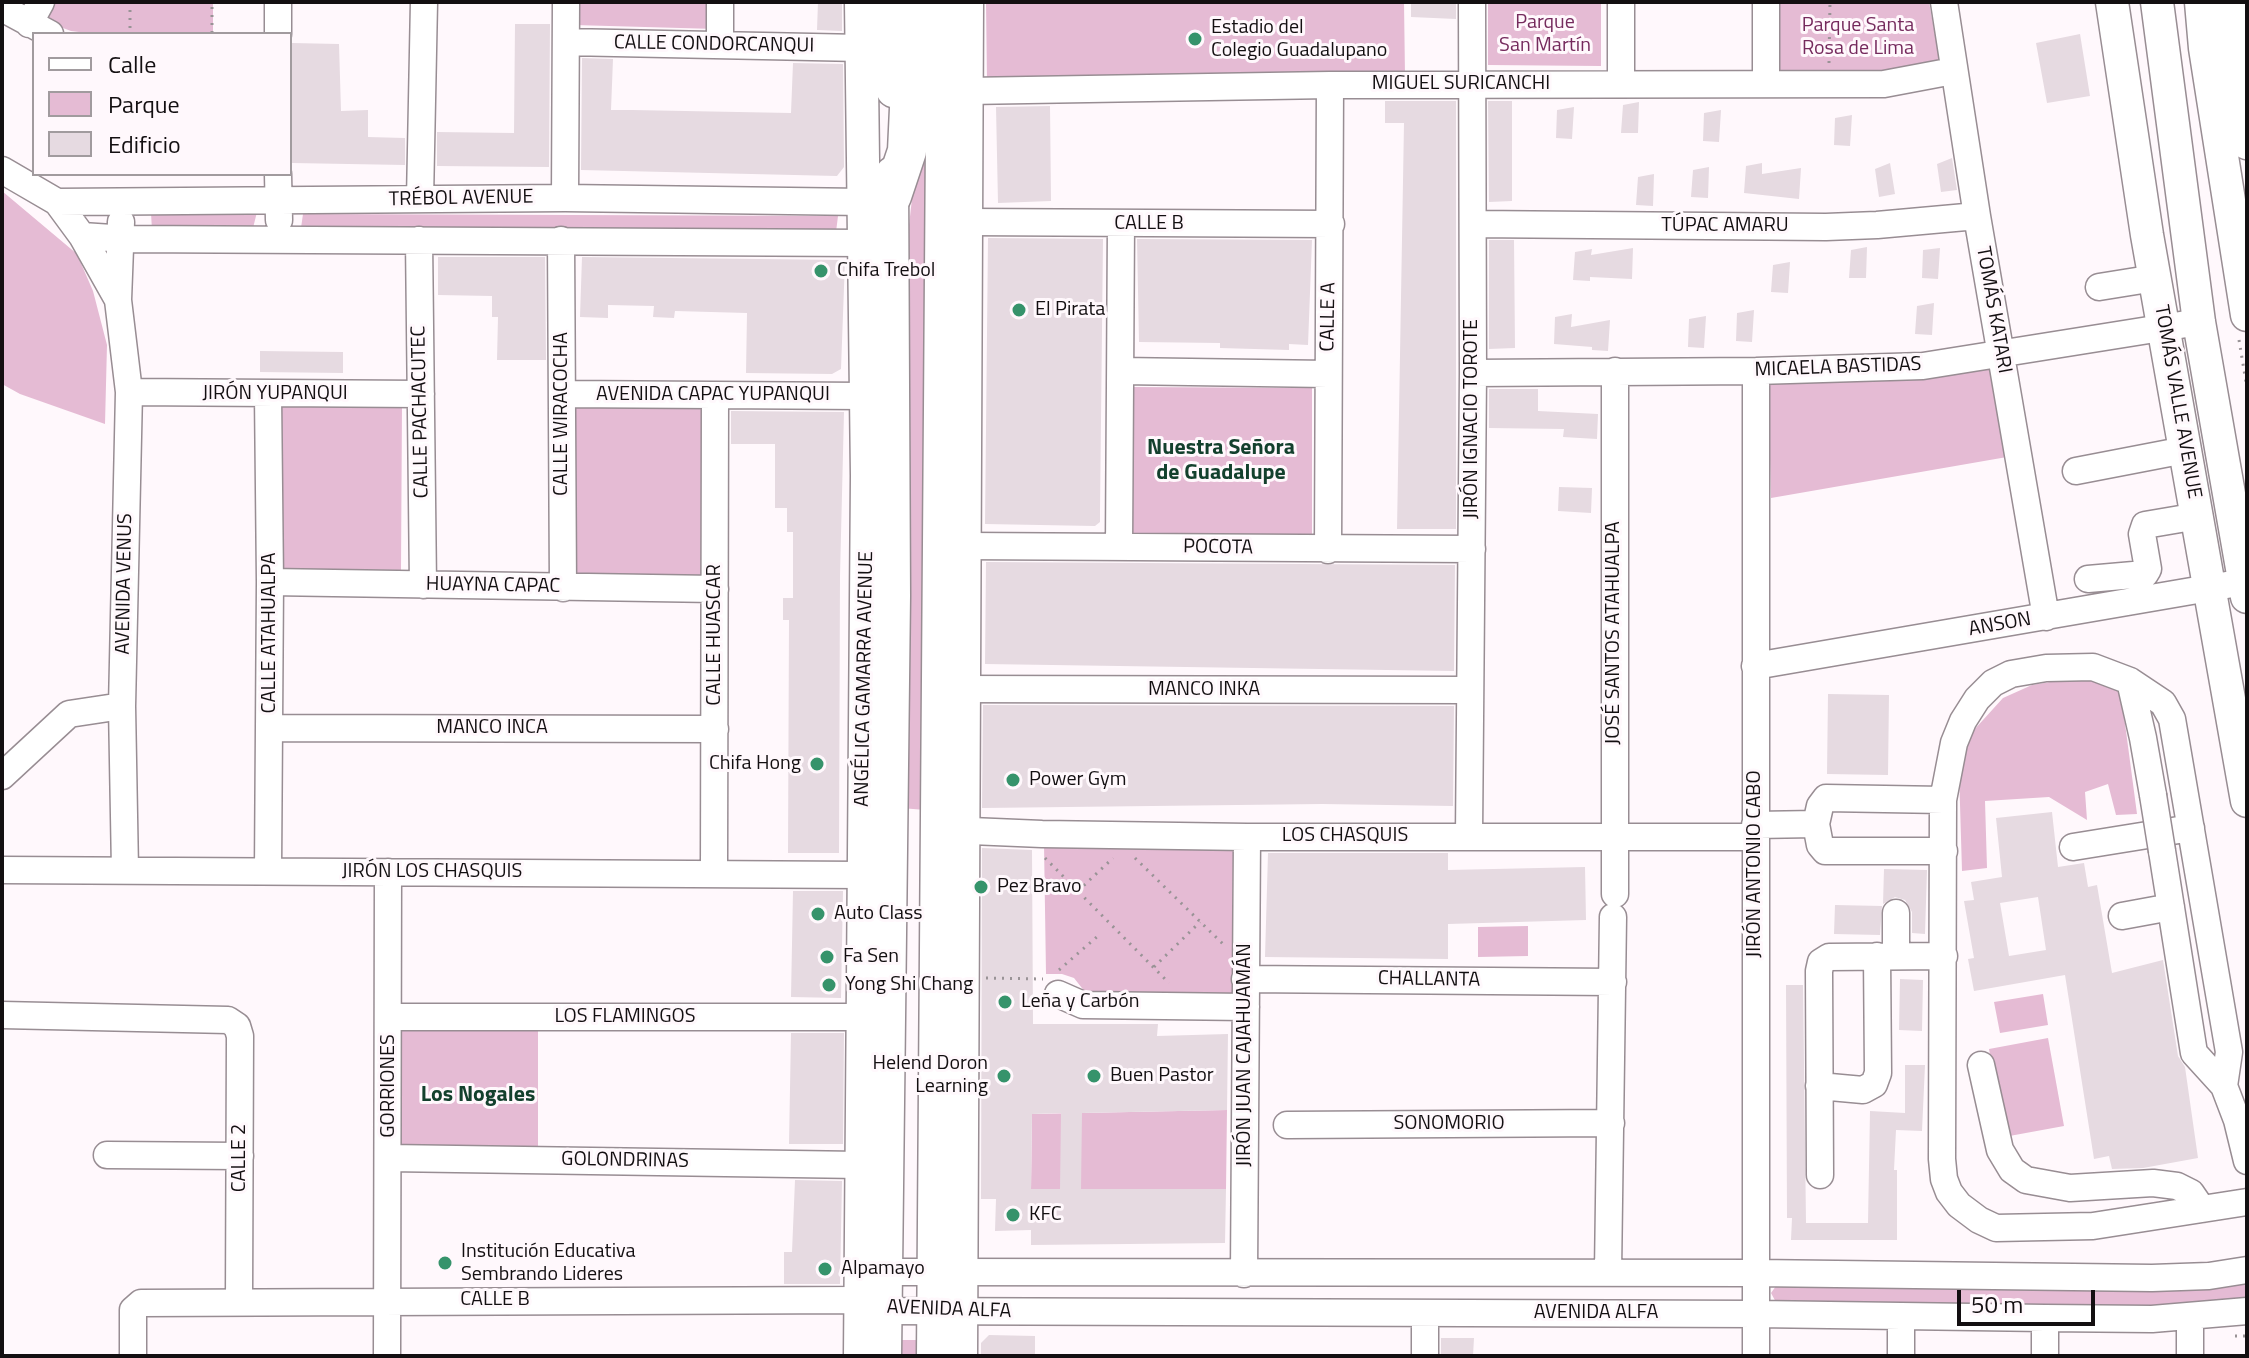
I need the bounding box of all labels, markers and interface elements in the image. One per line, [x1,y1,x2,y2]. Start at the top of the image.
park label: Parque San Martín [1499,11,1591,58]
park label: Parque Santa Rosa de Lima [1802,14,1914,61]
place label: Estadio del Colegio Guadalupano [1211,16,1387,63]
marker: Estadio del Colegio Guadalupano [1186,30,1204,48]
street label: CALLE CONDORCANQUI [614,31,814,59]
legend [32,32,292,176]
text: Calle [108,46,156,82]
street label: MIGUEL SURICANCHI [1372,72,1550,96]
text: Parque [108,86,180,122]
text: Edificio [108,126,181,162]
street label: TRÉBOL AVENUE [388,186,534,212]
street label: CALLE B [1114,212,1184,236]
street label: TÚPAC AMARU [1661,214,1789,238]
street label: TOMÁS KATARI [1970,245,2016,375]
place label: Chifa Trebol [837,259,935,283]
marker: Chifa Trebol [812,262,830,280]
street label: CALLE A [1316,282,1342,352]
place label: El Pirata [1035,298,1105,322]
marker: El Pirata [1010,301,1028,319]
street label: TOMÁS VALLE AVENUE [2148,303,2206,501]
street label: JIRÓN IGNACIO TOROTE [1460,319,1484,519]
street label: CALLE PACHACUTEC [407,326,435,498]
street label: CALLE WIRACOCHA [550,332,574,496]
street label: MICAELA BASTIDAS [1754,353,1922,383]
street label: JIRÓN YUPANQUI [202,382,348,406]
street label: AVENIDA CAPAC YUPANQUI [596,383,830,407]
district label: Nuestra Señora de Guadalupe [1147,436,1295,488]
street label: AVENIDA VENUS [112,513,138,655]
street label: JOSÉ SANTOS ATAHUALPA [1602,521,1626,745]
street label: POCOTA [1183,535,1253,561]
street label: ANGÉLICA GAMARRA AVENUE [851,551,879,807]
street label: CALLE ATAHUALPA [258,553,282,713]
street label: CALLE HUASCAR [703,564,727,706]
street label: HUAYNA CAPAC [426,573,560,599]
street label: ANSON [1967,608,2033,642]
street label: MANCO INKA [1148,678,1260,702]
street label: MANCO INCA [436,716,548,740]
place label: Chifa Hong [709,752,801,776]
marker: Chifa Hong [808,755,826,773]
place label: Power Gym [1029,768,1126,792]
street label: JIRÓN ANTONIO CABO [1743,770,1767,958]
marker: Power Gym [1004,771,1022,789]
street label: LOS CHASQUIS [1282,824,1408,848]
street label: JIRÓN LOS CHASQUIS [342,860,522,884]
place label: Pez Bravo [997,875,1082,899]
marker: Pez Bravo [972,878,990,896]
place label: Auto Class [834,902,923,926]
marker: Auto Class [809,905,827,923]
street label: JIRÓN JUAN CAJAHUAMÁN [1233,943,1257,1167]
place label: Fa Sen [843,945,899,969]
marker: Fa Sen [818,948,836,966]
street label: CHALLANTA [1378,967,1480,993]
place label: Yong Shi Chang [845,973,973,997]
marker: Yong Shi Chang [820,976,838,994]
place label: Leña y Carbón [1021,990,1139,1014]
marker: Leña y Carbón [996,993,1014,1011]
street label: LOS FLAMINGOS [554,1005,696,1029]
street label: GORRIONES [377,1034,401,1138]
place label: Helend Doron Learning [873,1052,988,1099]
place label: Buen Pastor [1110,1064,1214,1088]
marker: Helend Doron Learning [995,1067,1013,1085]
marker: Buen Pastor [1085,1067,1103,1085]
district label: Los Nogales [421,1083,535,1109]
street label: SONOMORIO [1393,1112,1505,1136]
street label: CALLE 2 [228,1124,252,1192]
street label: GOLONDRINAS [561,1148,689,1174]
place label: KFC [1029,1203,1062,1227]
marker: KFC [1004,1206,1022,1224]
place label: Institución Educativa Sembrando Lideres [461,1240,635,1287]
marker: Institución Educativa Sembrando Lideres [436,1254,454,1272]
place label: Alpamayo [841,1257,925,1281]
marker: Alpamayo [816,1260,834,1278]
scale bar [1961,1274,2099,1324]
text: 50 m [1971,1286,2023,1322]
street label: CALLE B [460,1288,530,1312]
street label: AVENIDA ALFA [886,1296,1012,1324]
street label: AVENIDA ALFA [1534,1301,1658,1325]

